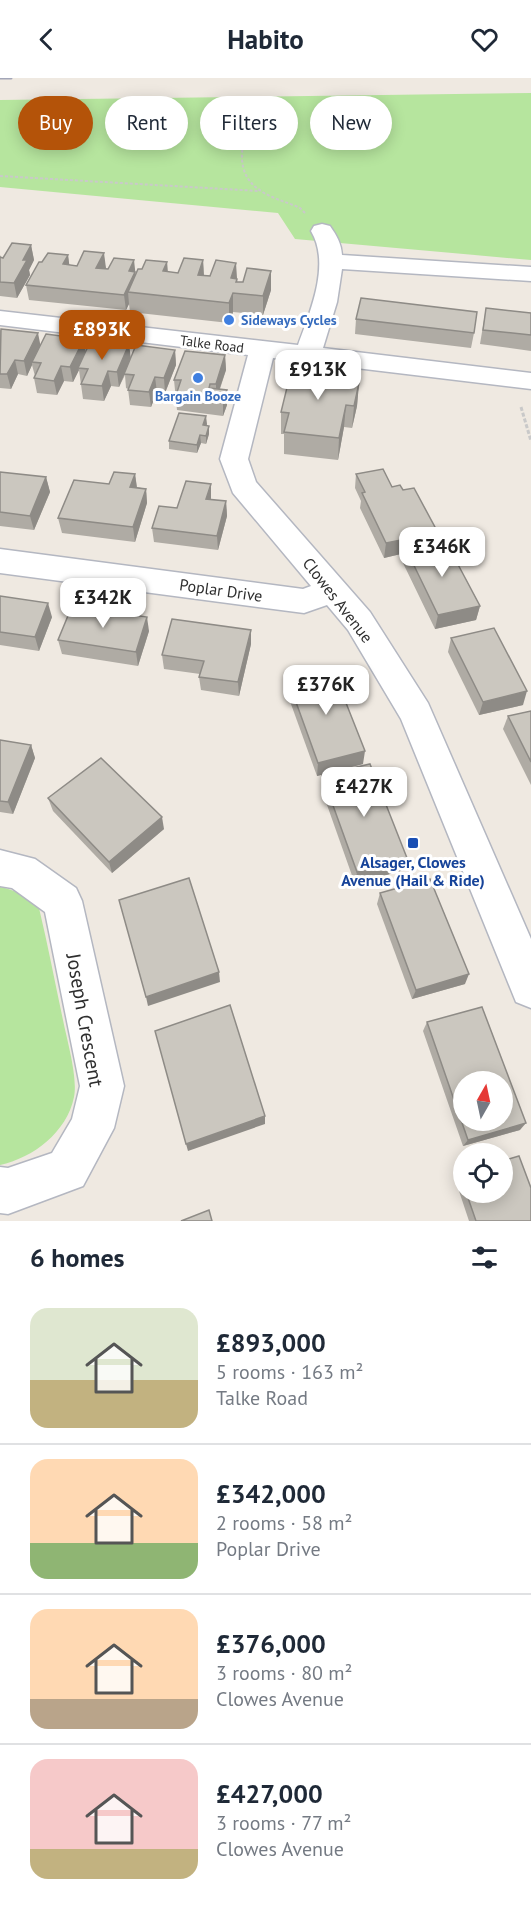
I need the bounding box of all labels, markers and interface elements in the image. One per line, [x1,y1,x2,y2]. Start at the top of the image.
text: Habito [227,22,304,56]
icon: back [30,23,63,56]
icon: heart [468,23,501,56]
chip: Buy [18,96,93,150]
chip: Rent [105,96,188,150]
chip: Filters [200,96,298,150]
chip: New [310,96,392,150]
pin: £893K [60,310,144,361]
place label: Sideways Cycles [241,311,337,329]
marker: Sideways Cycles [222,313,236,327]
text: £893K [73,316,131,342]
street label: Talke Road [179,331,245,357]
pin: £913K [276,350,360,401]
text: £913K [289,356,347,382]
marker: Bargain Booze [191,371,205,385]
place label: Bargain Booze [155,387,241,405]
pin: £346K [400,527,484,578]
text: £346K [413,533,471,559]
street label: Clowes Avenue [299,554,377,646]
street label: Poplar Drive [178,574,264,606]
pin: £342K [61,578,145,629]
text: £342K [74,584,132,610]
pin: £376K [284,665,368,716]
text: £376K [297,671,355,697]
pin: £427K [322,767,406,818]
text: £427K [335,773,393,799]
marker: Alsager, Clowes Avenue (Hail & Ride) [406,836,420,850]
place label: Alsager, Clowes Avenue (Hail & Ride) [341,852,485,890]
street label: Joseph Crescent [60,950,110,1089]
north arrow [453,1071,513,1131]
map controls [453,1071,513,1203]
button: locate [453,1143,513,1203]
text: 6 homes [30,1241,125,1274]
icon: filters [468,1241,501,1274]
text: £893,000 [216,1326,326,1359]
icon: home [78,1332,150,1404]
text: 5 rooms · 163 m² [216,1359,363,1385]
text: Talke Road [216,1385,308,1411]
text: £342,000 [216,1477,326,1510]
icon: home [78,1483,150,1555]
text: 2 rooms · 58 m² [216,1510,352,1536]
text: Poplar Drive [216,1536,321,1562]
text: £376,000 [216,1627,326,1660]
icon: home [78,1633,150,1705]
text: 3 rooms · 80 m² [216,1660,352,1686]
text: Clowes Avenue [216,1686,344,1712]
text: £427,000 [216,1777,323,1810]
icon: home [78,1783,150,1855]
text: 3 rooms · 77 m² [216,1810,351,1836]
text: Clowes Avenue [216,1836,344,1862]

